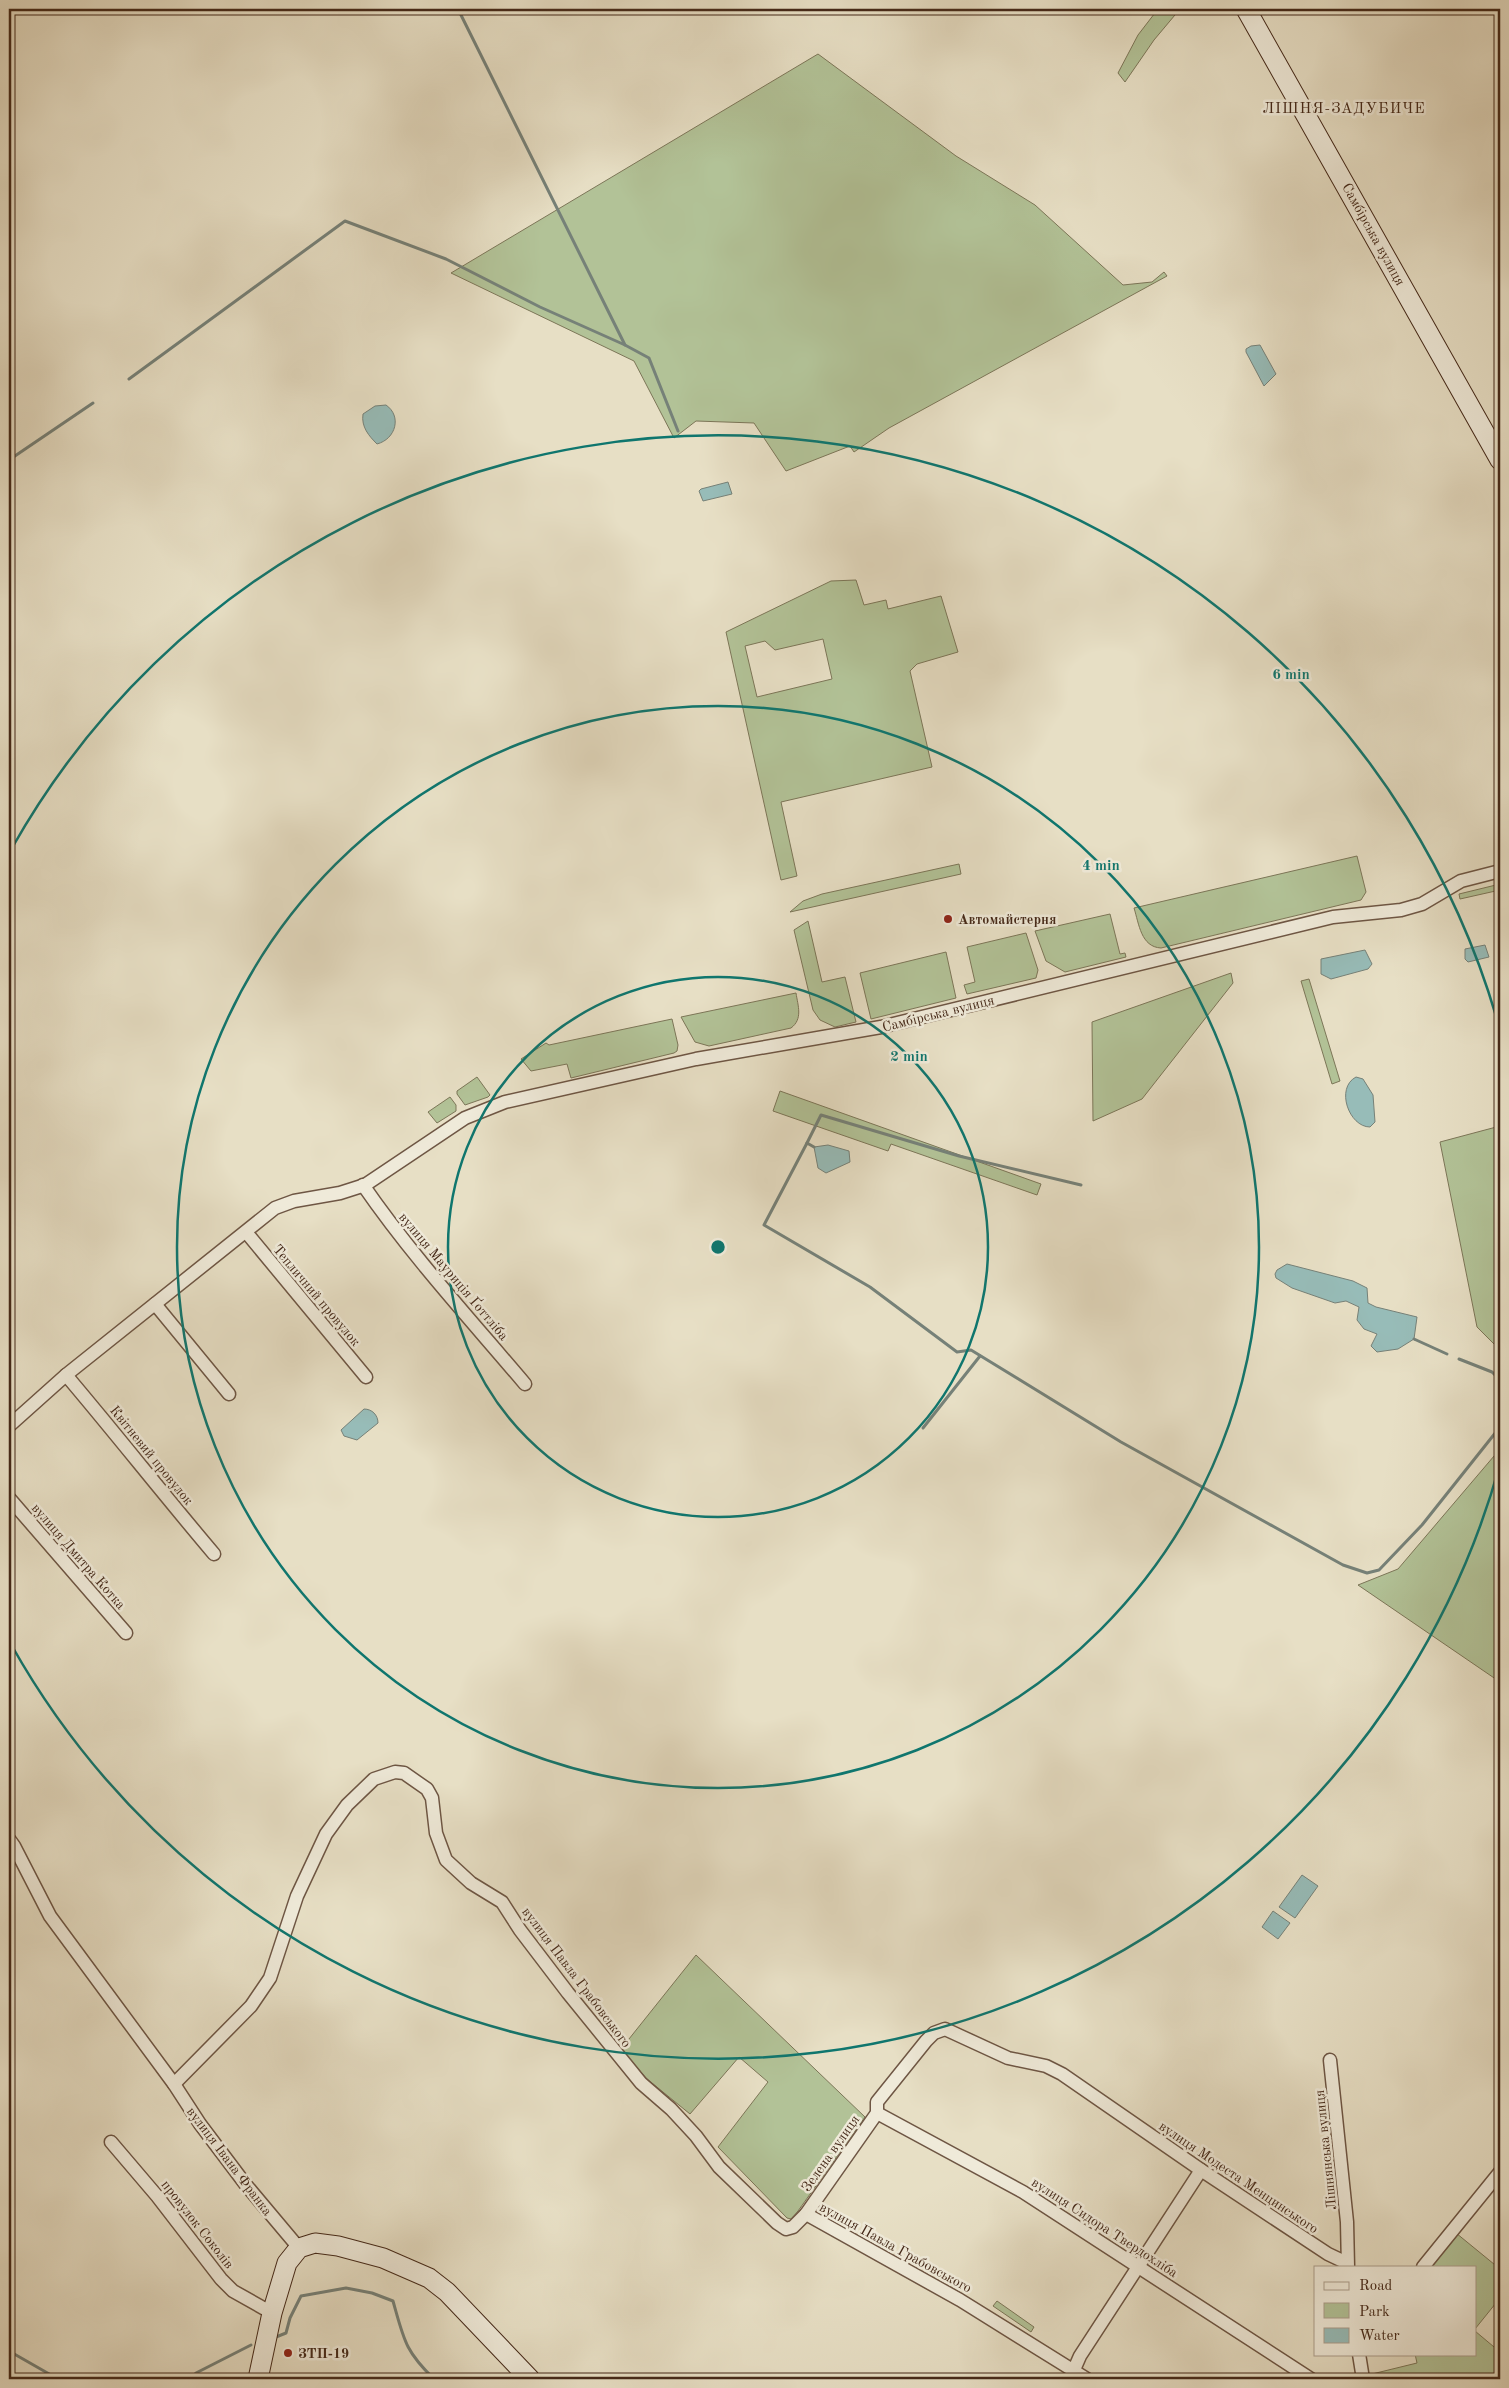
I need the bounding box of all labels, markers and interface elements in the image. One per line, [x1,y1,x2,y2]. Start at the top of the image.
district label: ЛІШНЯ-ЗАДУБИЧЕ [1262,102,1426,117]
street label: Самбірська вулиця [1339,181,1407,288]
text: 6 min [1272,668,1310,683]
text: 4 min [1082,859,1120,874]
marker: Автомайстерня [942,913,954,925]
place label: Автомайстерня [958,913,1056,927]
street label: Самбірська вулиця [881,993,996,1035]
text: 2 min [890,1050,928,1065]
street label: вулиця Мауриція Ґоттліба [396,1208,514,1343]
centre of rings [709,1238,727,1256]
street label: Тепличний провулок [270,1242,363,1349]
street label: Квітневий провулок [107,1403,195,1508]
street label: вулиця Дмитра Котка [29,1501,128,1612]
street label: вулиця Павла Грабовського [519,1905,633,2050]
street label: Лішнянська вулиця [1313,2089,1339,2211]
street label: вулиця Івана Франка [184,2105,275,2219]
street label: Зелена вулиця [799,2113,862,2194]
street label: вулиця Модеста Менцинського [1156,2119,1321,2236]
street label: вулиця Сидора Твердохліба [1029,2175,1180,2280]
street label: провулок Соколів [158,2178,236,2272]
street label: вулиця Павла Грабовського [817,2200,974,2296]
legend [1314,2266,1476,2356]
text: Road [1359,2279,1393,2294]
text: Park [1359,2305,1390,2320]
text: Water [1359,2329,1400,2344]
marker: ЗТП-19 [282,2347,294,2359]
place label: ЗТП-19 [298,2347,349,2361]

